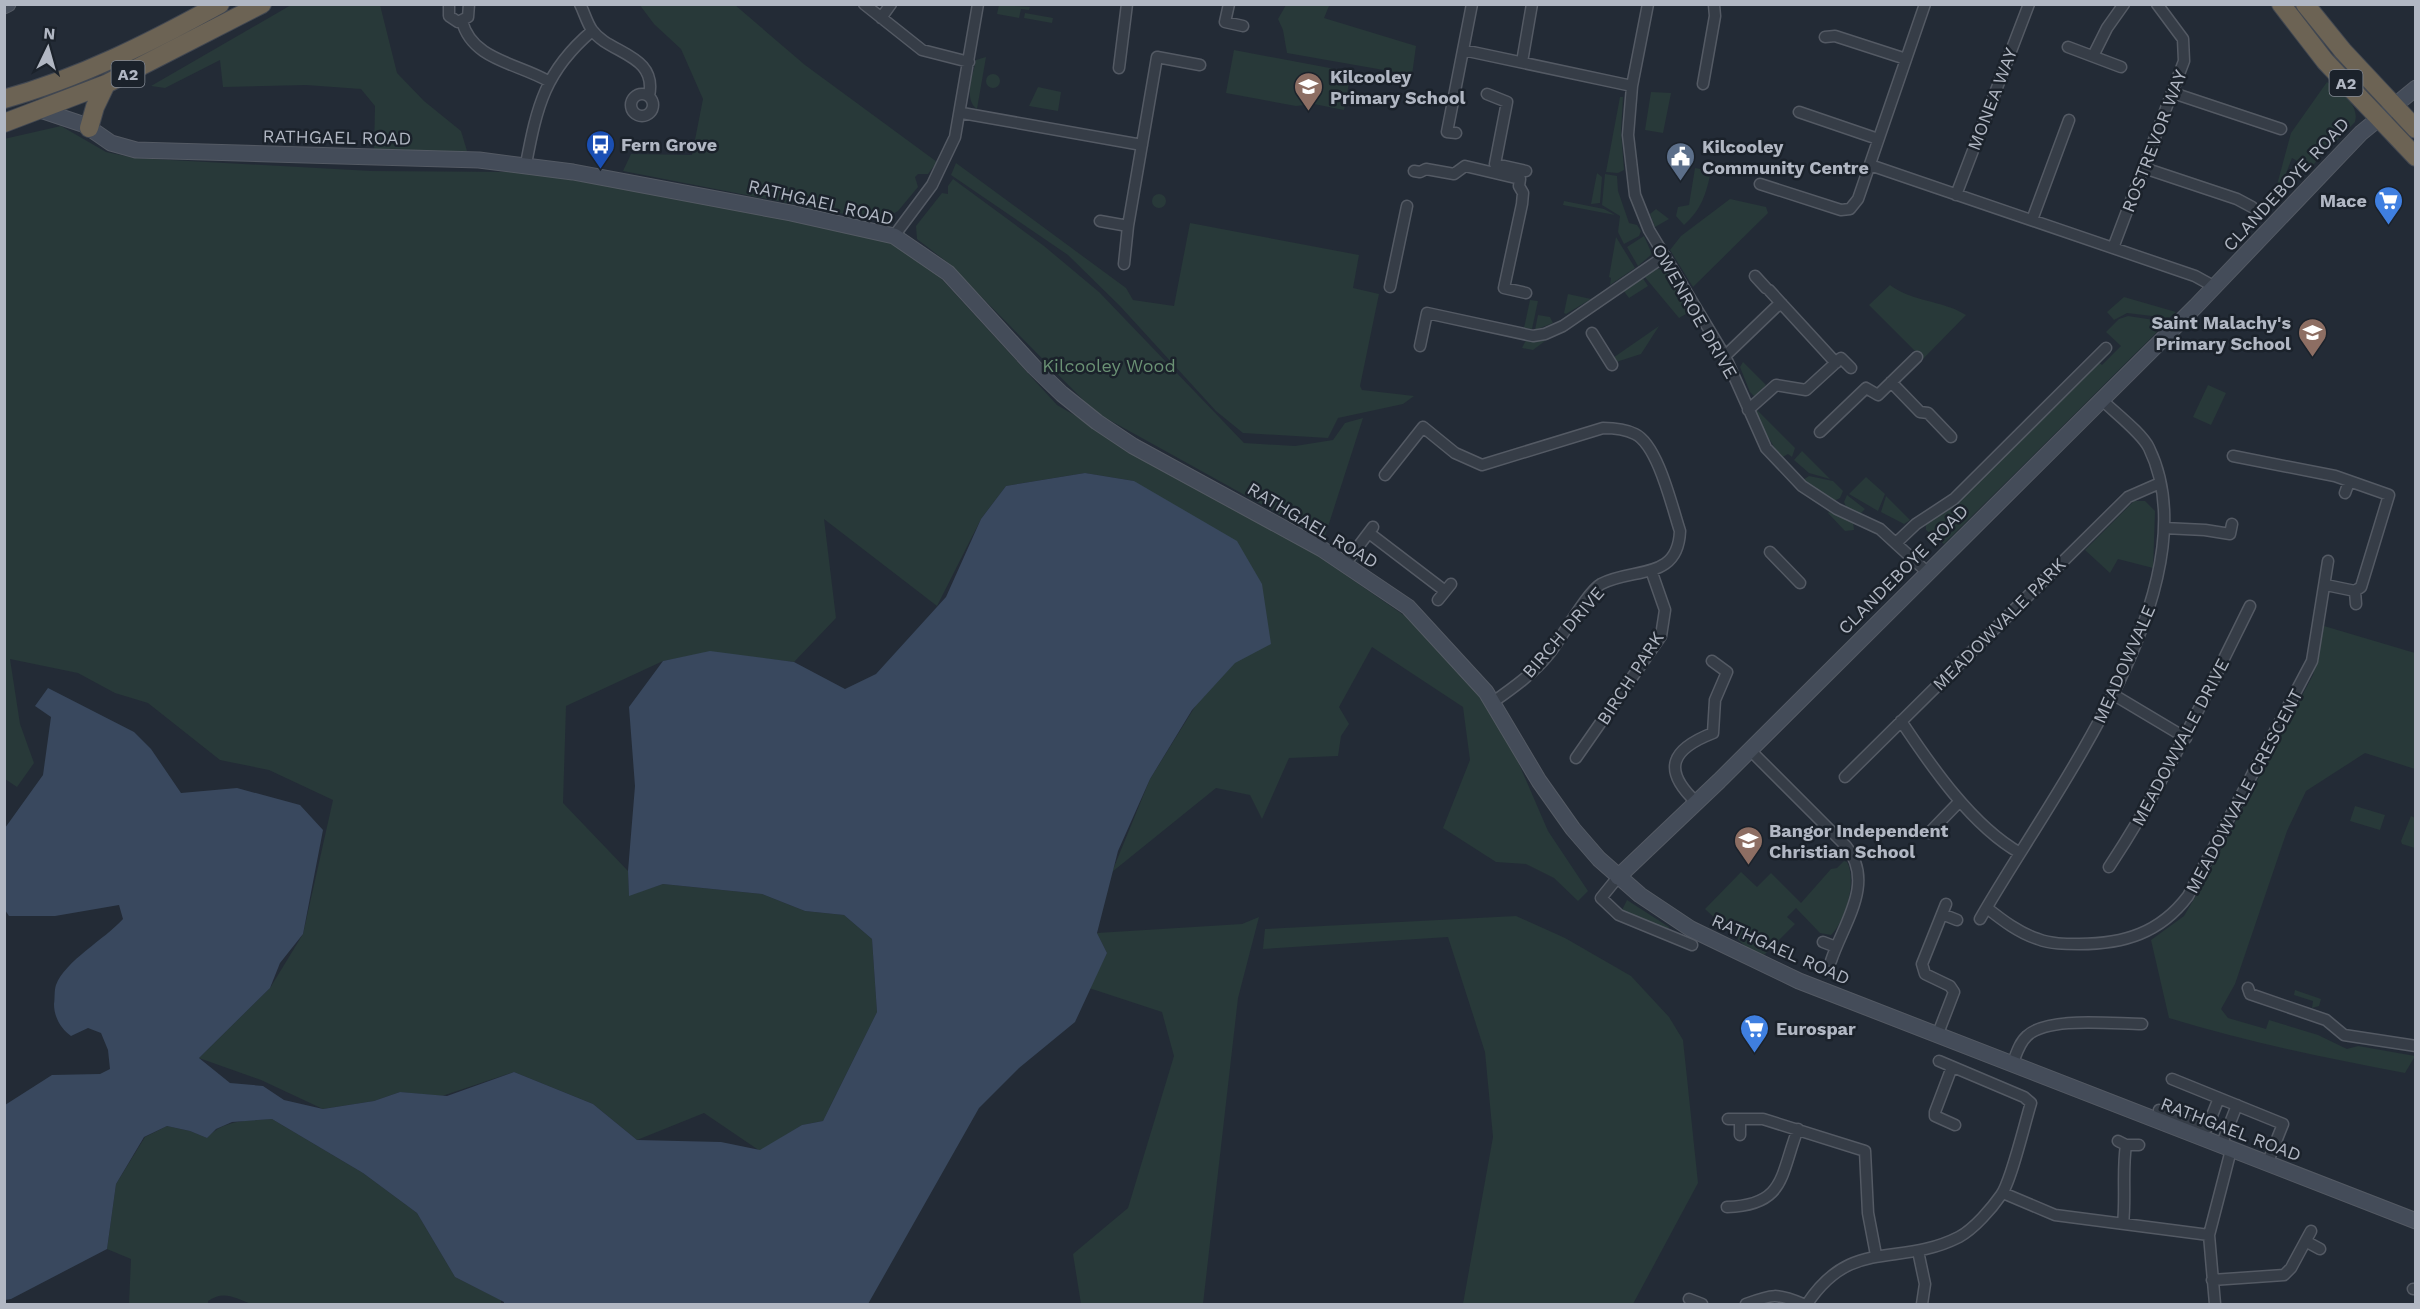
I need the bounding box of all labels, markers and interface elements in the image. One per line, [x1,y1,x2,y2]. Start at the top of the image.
north arrow [18,18,78,78]
text: N [43,24,56,44]
street label: MONEA WAY [1963,44,2021,153]
road number: A2 [112,61,144,87]
place label: Kilcooley Primary School [1330,66,1466,108]
street label: ROSTREVOR WAY [2117,66,2191,215]
school or university icon: Kilcooley Primary School [1293,70,1325,112]
road number: A2 [2330,70,2362,96]
street label: CLANDEBOYE ROAD [2219,113,2353,255]
street label: RATHGAEL ROAD [262,125,412,149]
bus stop icon: Fern Grove [584,128,616,170]
place label: Fern Grove [621,134,717,155]
place label: Kilcooley Community Centre [1702,136,1869,178]
public building icon: Kilcooley Community Centre [1665,140,1697,182]
street label: RATHGAEL ROAD [746,175,896,229]
supermarket icon: Mace [2372,184,2404,226]
place label: Mace [2320,190,2367,211]
street label: OWENROE DRIVE [1648,240,1742,382]
place label: Saint Malachy's Primary School [2151,312,2291,354]
school or university icon: Saint Malachy's Primary School [2296,316,2328,358]
park label: Kilcooley Wood [1042,355,1176,376]
street label: RATHGAEL ROAD [1244,478,1382,572]
street label: CLANDEBOYE ROAD [1834,500,1972,638]
street label: MEADOWVALE PARK [1928,553,2070,695]
street label: BIRCH DRIVE [1518,582,1608,682]
street label: MEADOWVALE [2089,602,2159,726]
street label: BIRCH PARK [1592,627,1668,728]
street label: MEADOWVALE DRIVE [2127,655,2233,829]
street label: MEADOWVALE CRESCENT [2181,685,2307,897]
place label: Bangor Independent Christian School [1769,820,1949,862]
school or university icon: Bangor Independent Christian School [1732,824,1764,866]
street label: RATHGAEL ROAD [1709,909,1853,989]
supermarket icon: Eurospar [1739,1012,1771,1054]
place label: Eurospar [1776,1018,1856,1039]
street label: RATHGAEL ROAD [2158,1093,2304,1165]

